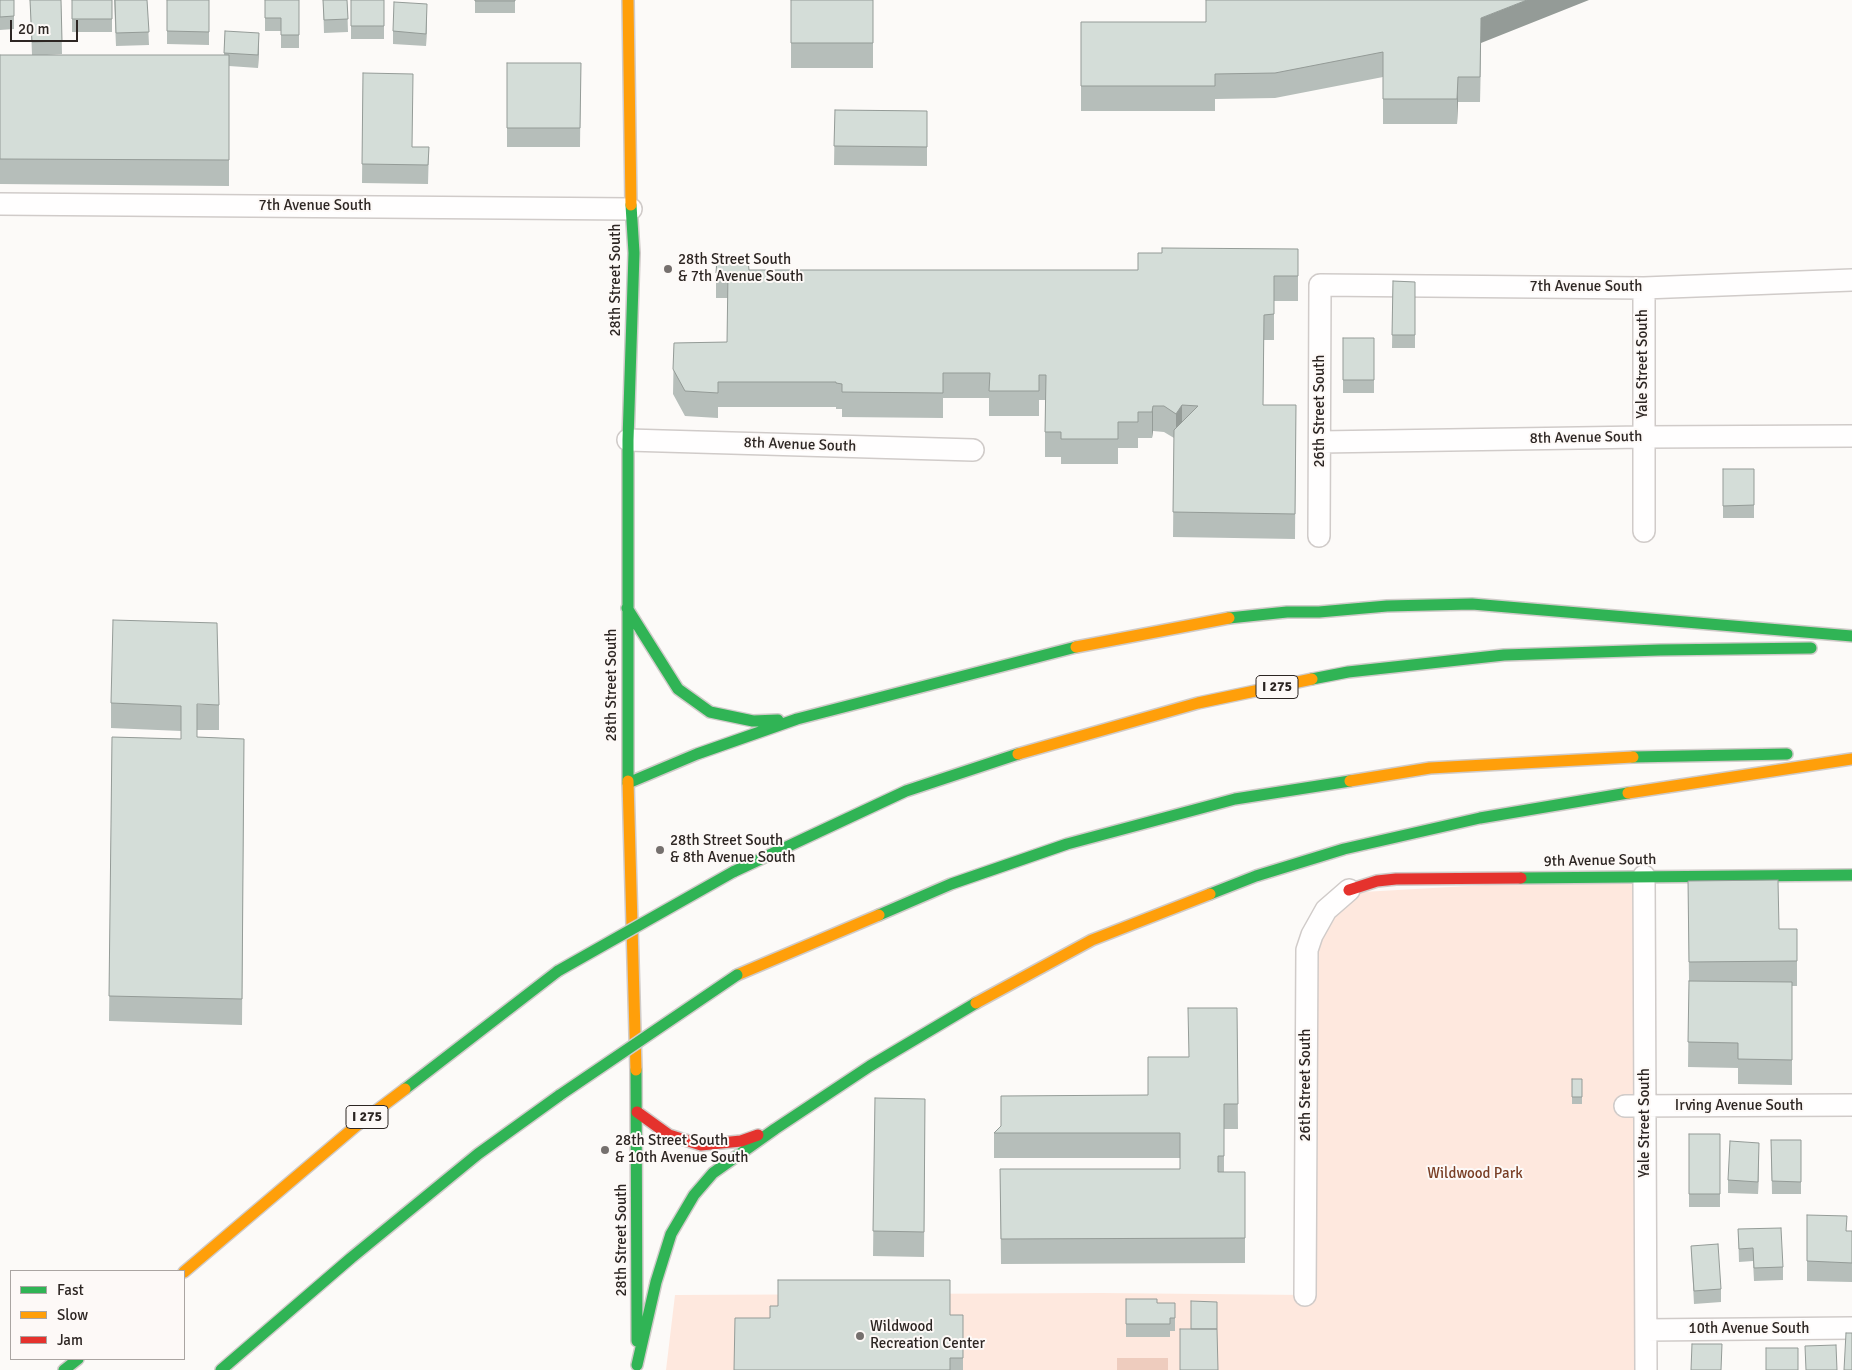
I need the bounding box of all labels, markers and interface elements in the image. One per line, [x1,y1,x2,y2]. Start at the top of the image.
scale bar [12,10,80,42]
text: 20 m [18,20,49,38]
street label: 7th Avenue South [259,197,371,215]
street label: 28th Street South [607,223,625,337]
place label: 28th Street South & 7th Avenue South [678,251,803,286]
marker: 28th Street South & 7th Avenue South [662,263,674,275]
street label: 7th Avenue South [1530,278,1642,296]
street label: Yale Street South [1634,309,1652,419]
street label: 26th Street South [1311,354,1329,468]
street label: 8th Avenue South [1529,428,1643,448]
street label: 8th Avenue South [743,434,857,456]
street label: 28th Street South [603,628,621,742]
road number: I 275 [1256,676,1298,699]
place label: 28th Street South & 8th Avenue South [670,832,795,867]
marker: 28th Street South & 8th Avenue South [654,844,666,856]
street label: 9th Avenue South [1543,851,1657,871]
street label: 26th Street South [1297,1028,1315,1142]
street label: Yale Street South [1636,1068,1654,1178]
street label: Irving Avenue South [1675,1097,1803,1115]
road number: I 275 [346,1106,388,1128]
place label: 28th Street South & 10th Avenue South [615,1132,749,1167]
marker: 28th Street South & 10th Avenue South [599,1144,611,1156]
park label: Wildwood Park [1427,1165,1523,1183]
street label: 28th Street South [613,1183,631,1297]
legend [10,1270,185,1360]
text: Fast [57,1281,84,1299]
text: Slow [57,1306,88,1324]
place label: Wildwood Recreation Center [870,1318,985,1353]
street label: 10th Avenue South [1689,1320,1809,1338]
marker: Wildwood Recreation Center [854,1330,866,1342]
text: Jam [57,1331,83,1349]

